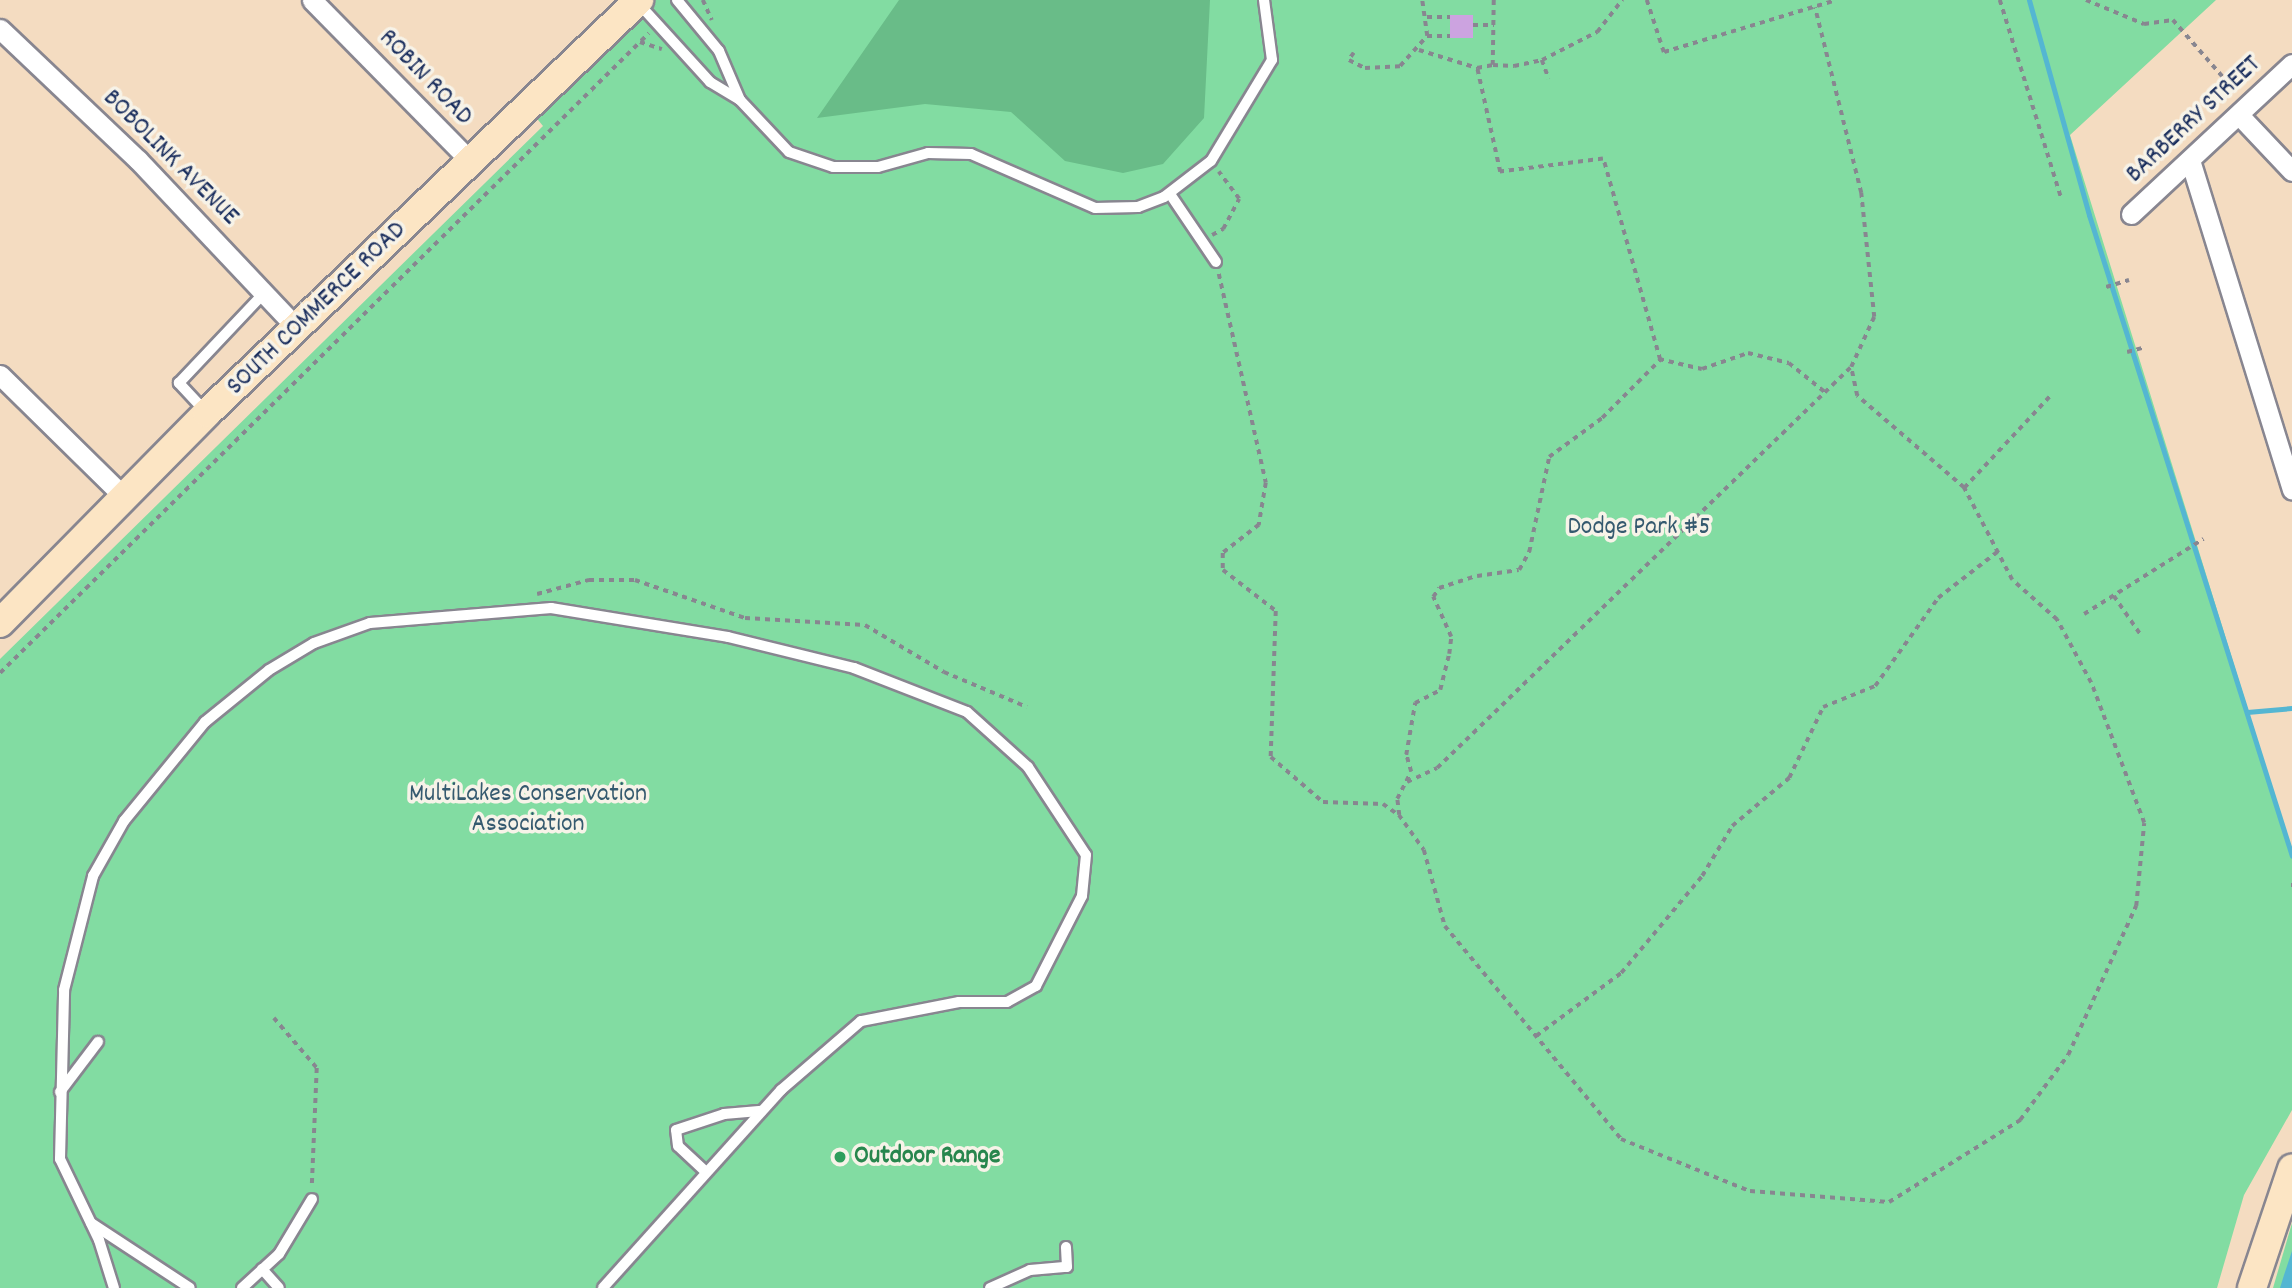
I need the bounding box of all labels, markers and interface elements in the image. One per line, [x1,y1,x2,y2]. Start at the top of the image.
street label: ROBIN ROAD [371,23,479,133]
street label: BARBERRY STREET [2120,50,2268,190]
street label: BOBOLINK AVENUE [95,83,245,233]
street label: SOUTH COMMERCE ROAD [221,215,413,403]
park label: Dodge Park #5 [1567,512,1711,544]
park label: MultiLakes Conservation Association [409,779,647,840]
place label: Outdoor Range [854,1141,1000,1173]
marker: Outdoor Range [832,1149,848,1165]

